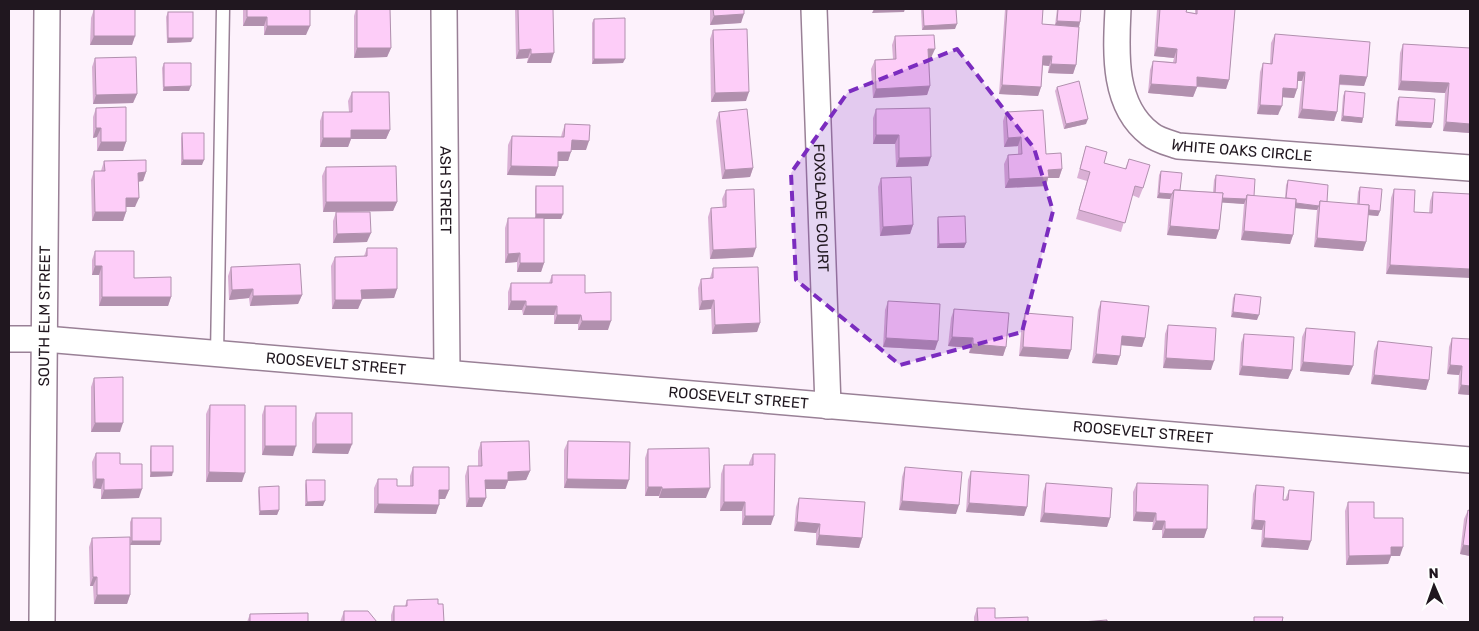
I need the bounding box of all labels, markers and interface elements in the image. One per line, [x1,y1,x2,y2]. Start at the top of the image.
street label: WHITE OAKS CIRCLE [1169,135,1313,165]
street label: FOXGLADE COURT [810,143,832,273]
street label: ASH STREET [436,146,455,235]
street label: SOUTH ELM STREET [35,245,54,387]
street label: ROOSEVELT STREET [265,349,407,379]
street label: ROOSEVELT STREET [668,383,810,413]
street label: ROOSEVELT STREET [1072,417,1214,447]
north arrow [1409,561,1459,611]
text: N [1428,565,1439,582]

